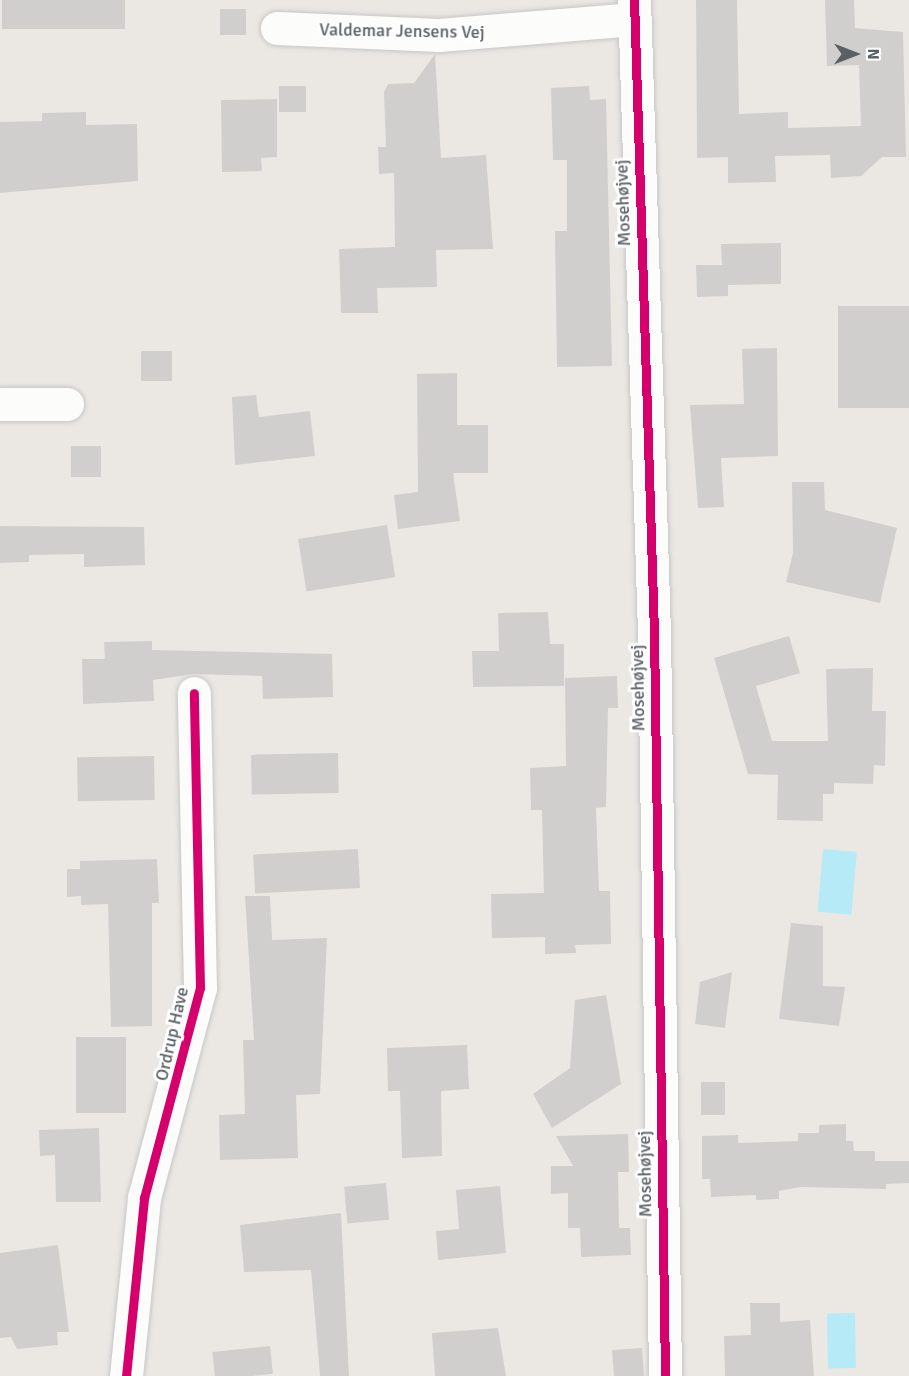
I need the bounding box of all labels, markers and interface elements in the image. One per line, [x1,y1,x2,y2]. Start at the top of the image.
street label: Valdemar Jensens Vej [319,19,485,43]
north arrow [825,24,885,84]
text: N [863,48,883,60]
street label: Mosehøjvej [611,159,635,247]
street label: Mosehøjvej [626,644,650,732]
street label: Ordrup Have [151,985,193,1083]
street label: Mosehøjvej [633,1130,657,1218]

